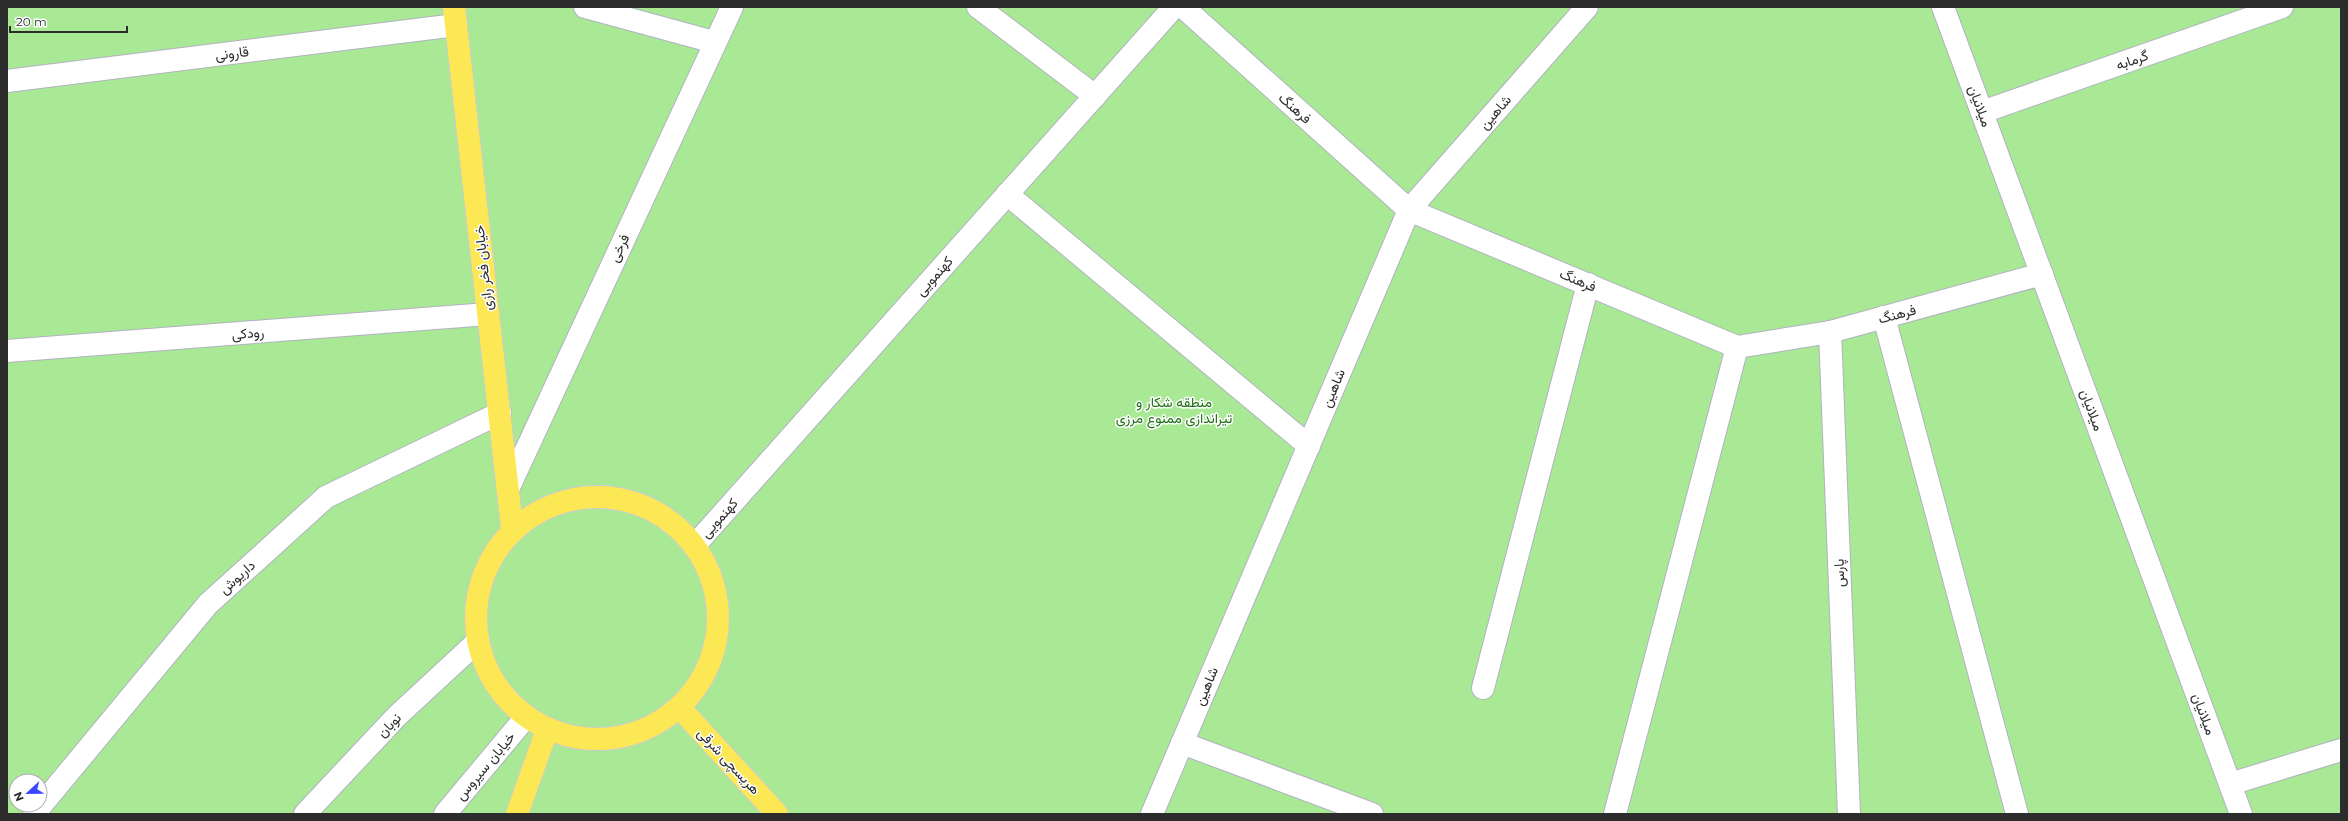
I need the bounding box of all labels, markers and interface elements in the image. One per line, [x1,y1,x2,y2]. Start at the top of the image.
scale bar [10,8,127,34]
text: 20 m [16,14,47,29]
street label: قارونی [214,42,250,64]
street label: گرمابه [2113,46,2151,74]
street label: میلانیان [1964,83,1996,129]
street label: فرهنگ [1275,88,1315,128]
street label: شاهین [1475,91,1515,133]
street label: خیابان فخر رازی [470,224,496,312]
street label: فرخی [605,231,633,265]
street label: کهنمویی [911,252,957,300]
street label: فرهنگ [1557,264,1599,296]
street label: فرهنگ [1876,300,1918,328]
street label: رودکی [231,323,265,343]
street label: شاهین [1317,366,1349,410]
street label: میلانیان [2076,387,2108,433]
park label: منطقه شکار و تیراندازی ممنوع مرزی [1116,393,1232,429]
street label: کهنمویی [696,494,742,542]
street label: داریوش [215,556,259,598]
street label: پارس [1830,559,1849,587]
street label: شاهین [1190,664,1222,708]
street label: میلانیان [2188,691,2220,737]
street label: نوبان [373,709,405,741]
street label: هریسچی شرقی [693,724,765,799]
street label: خیابان سیروس [451,728,519,804]
north arrow [8,773,48,813]
text: N [11,790,27,803]

